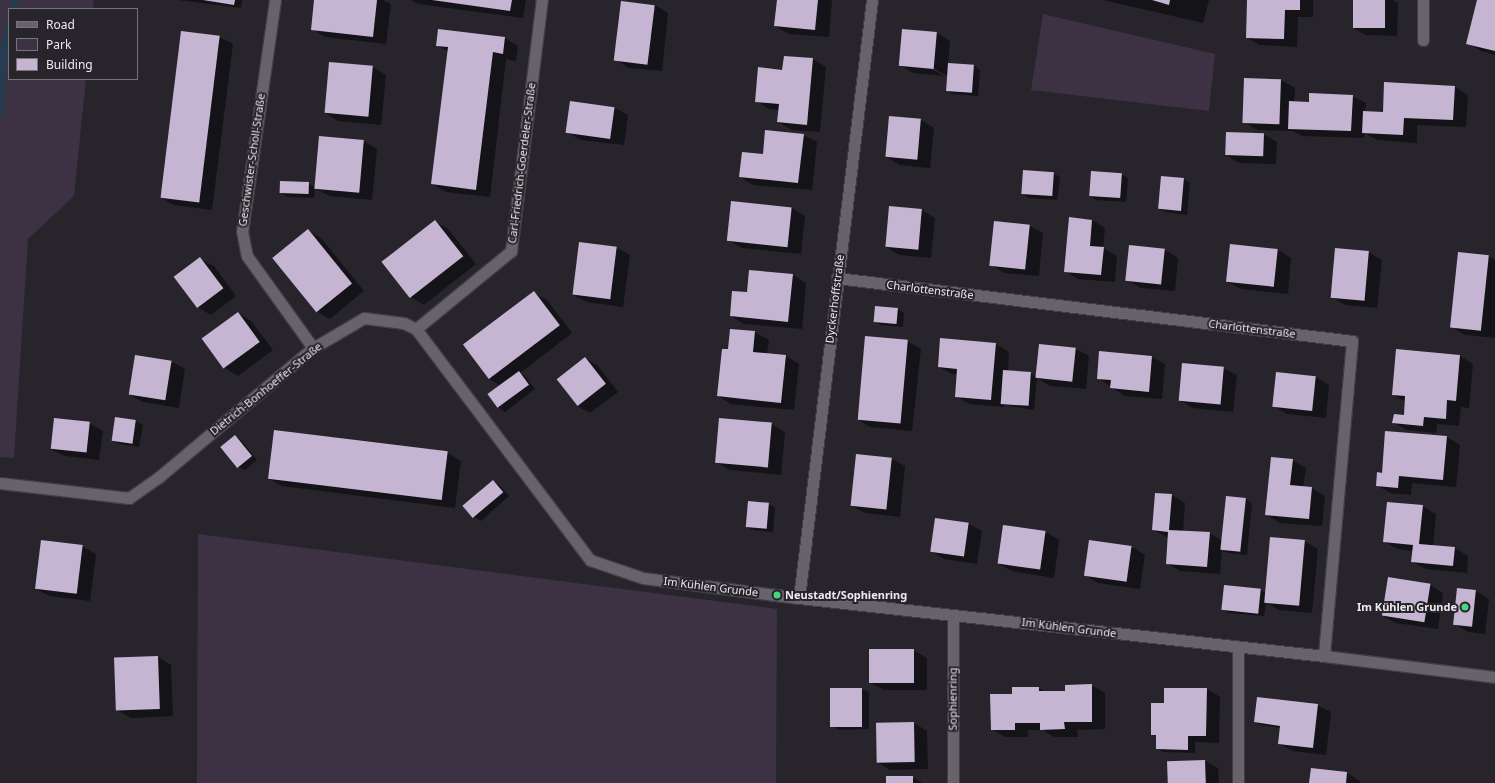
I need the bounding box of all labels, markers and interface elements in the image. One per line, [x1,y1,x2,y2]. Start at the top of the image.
legend [8,8,138,80]
text: Road [46,16,75,33]
text: Park [46,36,71,53]
text: Building [46,56,93,73]
street label: Carl-Friedrich-Goerdeler-Straße [506,82,538,244]
street label: Geschwister-Scholl-Straße [236,93,268,227]
street label: Dyckerhoffstraße [823,254,847,344]
street label: Charlottenstraße [886,278,974,302]
street label: Charlottenstraße [1208,317,1296,341]
street label: Dietrich-Bonhoeffer-Straße [208,340,324,438]
street label: Im Kühlen Grunde [663,575,759,599]
place label: Neustadt/Sophienring [785,588,907,602]
marker: Neustadt/Sophienring [772,590,782,600]
place label: Im Kühlen Grunde [1357,600,1457,614]
marker: Im Kühlen Grunde [1460,602,1470,612]
street label: Im Kühlen Grunde [1021,616,1117,640]
street label: Sophienring [946,667,960,731]

